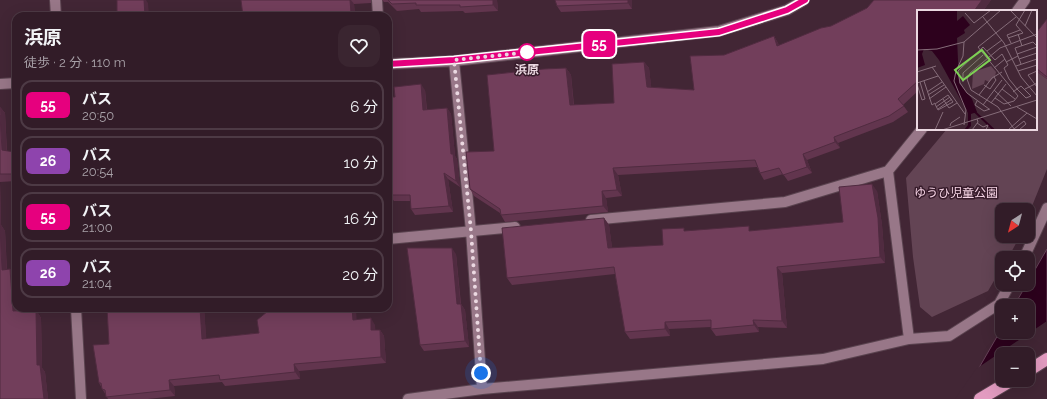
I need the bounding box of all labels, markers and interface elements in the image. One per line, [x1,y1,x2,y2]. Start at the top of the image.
inset map [917,10,1037,130]
button: heart [338,25,380,67]
text: 浜原 [24,26,62,48]
line badge: 55 [581,31,617,57]
text: 55 [591,36,607,52]
marker: 浜原 [518,43,536,61]
text: 徒歩 · 2 分 · 110 m [24,55,126,70]
place label: 浜原 [515,63,539,77]
text: バス [82,90,112,108]
text: 55 [40,97,56,113]
text: 6 分 [350,98,378,116]
text: 20:50 [82,108,114,123]
text: バス [82,146,112,164]
text: 26 [40,153,56,169]
text: 10 分 [344,154,378,172]
text: 20:54 [82,164,113,179]
park label: ゆうひ児童公園 [914,186,998,200]
text: バス [82,202,112,220]
north arrow [995,203,1035,243]
map controls [995,203,1035,387]
text: 55 [40,209,56,225]
text: 16 分 [344,210,378,228]
text: 21:00 [82,220,113,235]
button: locate [995,251,1035,291]
text: バス [82,258,112,276]
text: 26 [40,265,56,281]
text: 20 分 [342,266,378,284]
text: 21:04 [82,276,112,291]
button: + [995,299,1035,339]
button: − [995,347,1035,387]
your location [471,363,491,383]

